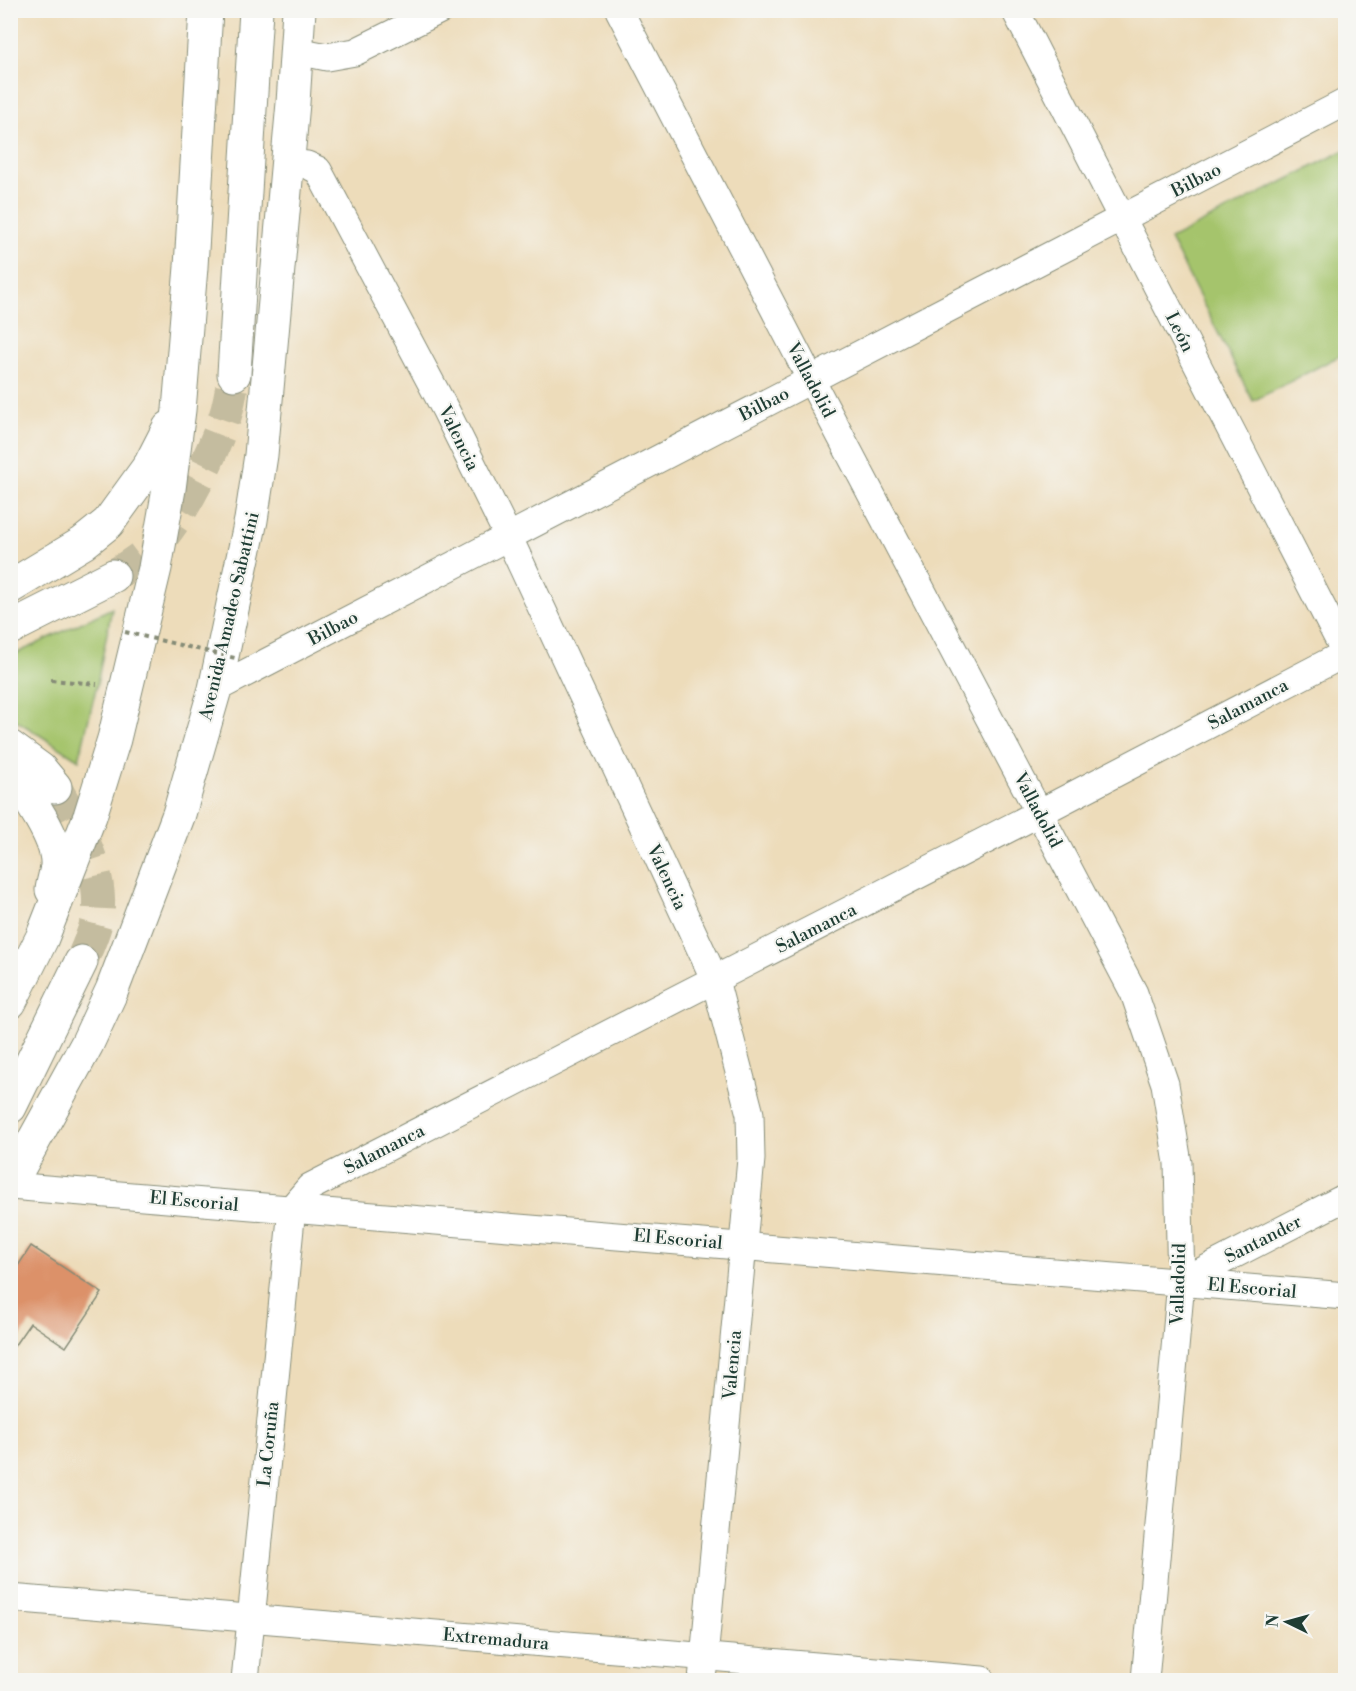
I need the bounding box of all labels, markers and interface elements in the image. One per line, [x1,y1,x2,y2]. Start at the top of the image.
street label: Bilbao [1166,158,1225,203]
street label: León [1160,308,1199,356]
street label: Valladolid [781,338,840,423]
street label: Bilbao [734,382,793,427]
street label: Valencia [432,401,485,475]
street label: Avenida Amadeo Sabattini [194,509,265,724]
street label: Bilbao [303,606,362,652]
street label: Salamanca [1204,673,1293,735]
street label: Valladolid [1008,768,1067,853]
street label: Valencia [641,840,692,914]
street label: Salamanca [772,898,861,959]
street label: Salamanca [340,1119,429,1180]
street label: El Escorial [148,1186,240,1217]
street label: Santander [1221,1210,1306,1269]
street label: El Escorial [632,1224,724,1255]
street label: Valladolid [1166,1242,1191,1326]
street label: El Escorial [1206,1273,1298,1304]
street label: Valencia [718,1328,747,1402]
street label: La Coruña [253,1399,285,1488]
north arrow [1257,1592,1317,1652]
text: N [1263,1613,1284,1628]
street label: Extremadura [442,1623,551,1656]

